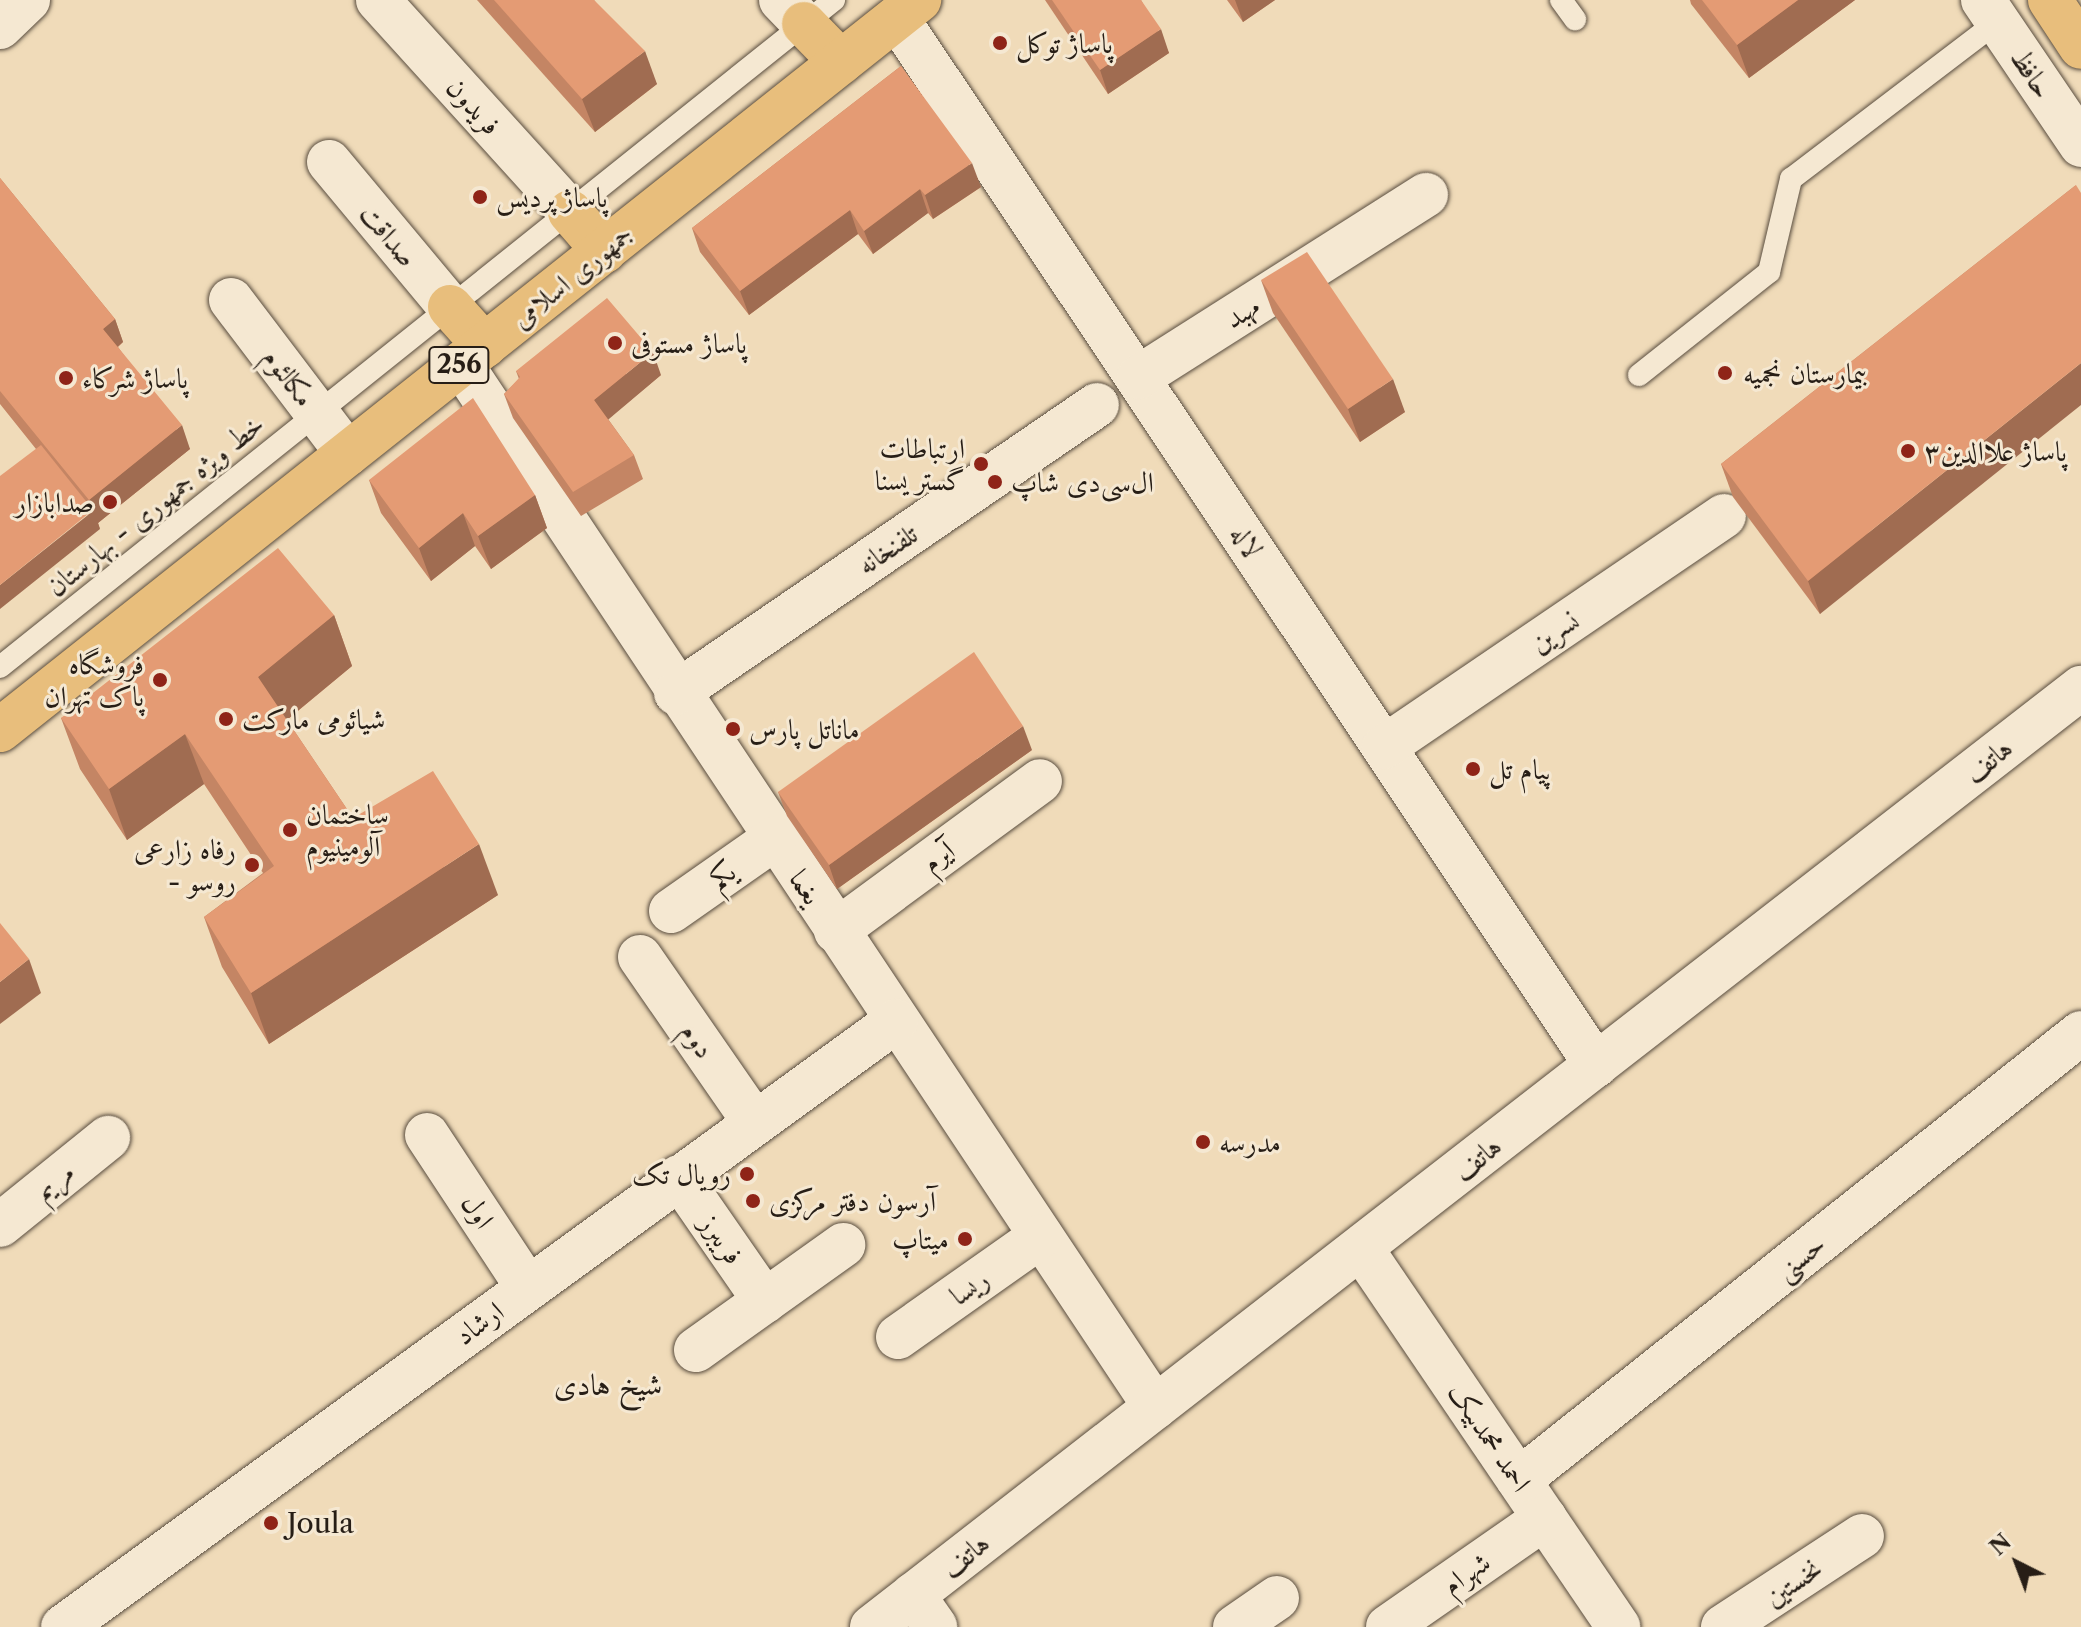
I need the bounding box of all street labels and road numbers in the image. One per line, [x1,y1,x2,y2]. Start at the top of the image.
street label: حافظ [2003,42,2061,104]
street label: فریدون [440,70,508,142]
street label: صداقت [353,197,425,273]
street label: جمهوری اسلامی [504,217,640,335]
street label: مهبد [1218,289,1266,335]
street label: مکالئوم [256,341,322,413]
road number: 256 [427,343,491,387]
street label: خط ویژه جمهوری - بهارستان [39,407,271,603]
street label: تلفنخانه [850,517,924,581]
street label: لاله [1224,518,1270,564]
street label: نسرین [1523,603,1585,659]
street label: هاتف [1957,731,2019,789]
street label: آیرم [915,833,961,879]
street label: یکم [702,854,742,896]
street label: یغما [782,863,830,911]
street label: دوم [674,1015,722,1065]
street label: هاتف [1446,1129,1508,1187]
street label: مریم [27,1155,81,1207]
street label: اول [455,1187,501,1235]
street label: فریبرز [693,1208,751,1270]
street label: حسنی [1768,1227,1832,1287]
street label: ریسا [943,1262,995,1312]
street label: ارشاد [448,1294,510,1352]
street label: احمد محمدبیک [1441,1376,1539,1498]
street label: هاتف [934,1526,996,1584]
street label: شهرام [1436,1545,1496,1601]
street label: نخستین [1758,1551,1828,1613]

